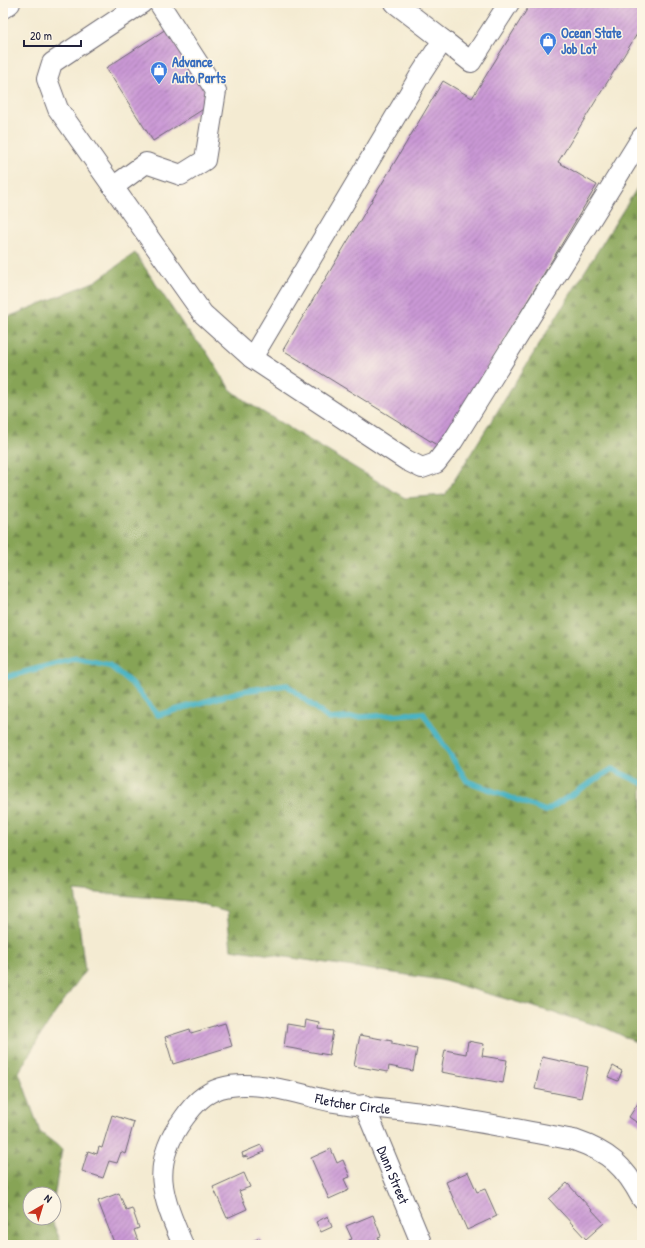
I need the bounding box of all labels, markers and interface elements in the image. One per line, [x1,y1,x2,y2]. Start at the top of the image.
scale bar [24,22,81,48]
place label: Ocean State Job Lot [561,23,622,58]
text: 20 m [30,27,52,44]
shop icon: Ocean State Job Lot [538,31,558,56]
place label: Advance Auto Parts [172,52,227,87]
shop icon: Advance Auto Parts [149,60,169,85]
street label: Fletcher Circle [312,1088,392,1118]
street label: Dunn Street [373,1143,414,1207]
north arrow [22,1186,62,1226]
text: N [42,1191,55,1206]

